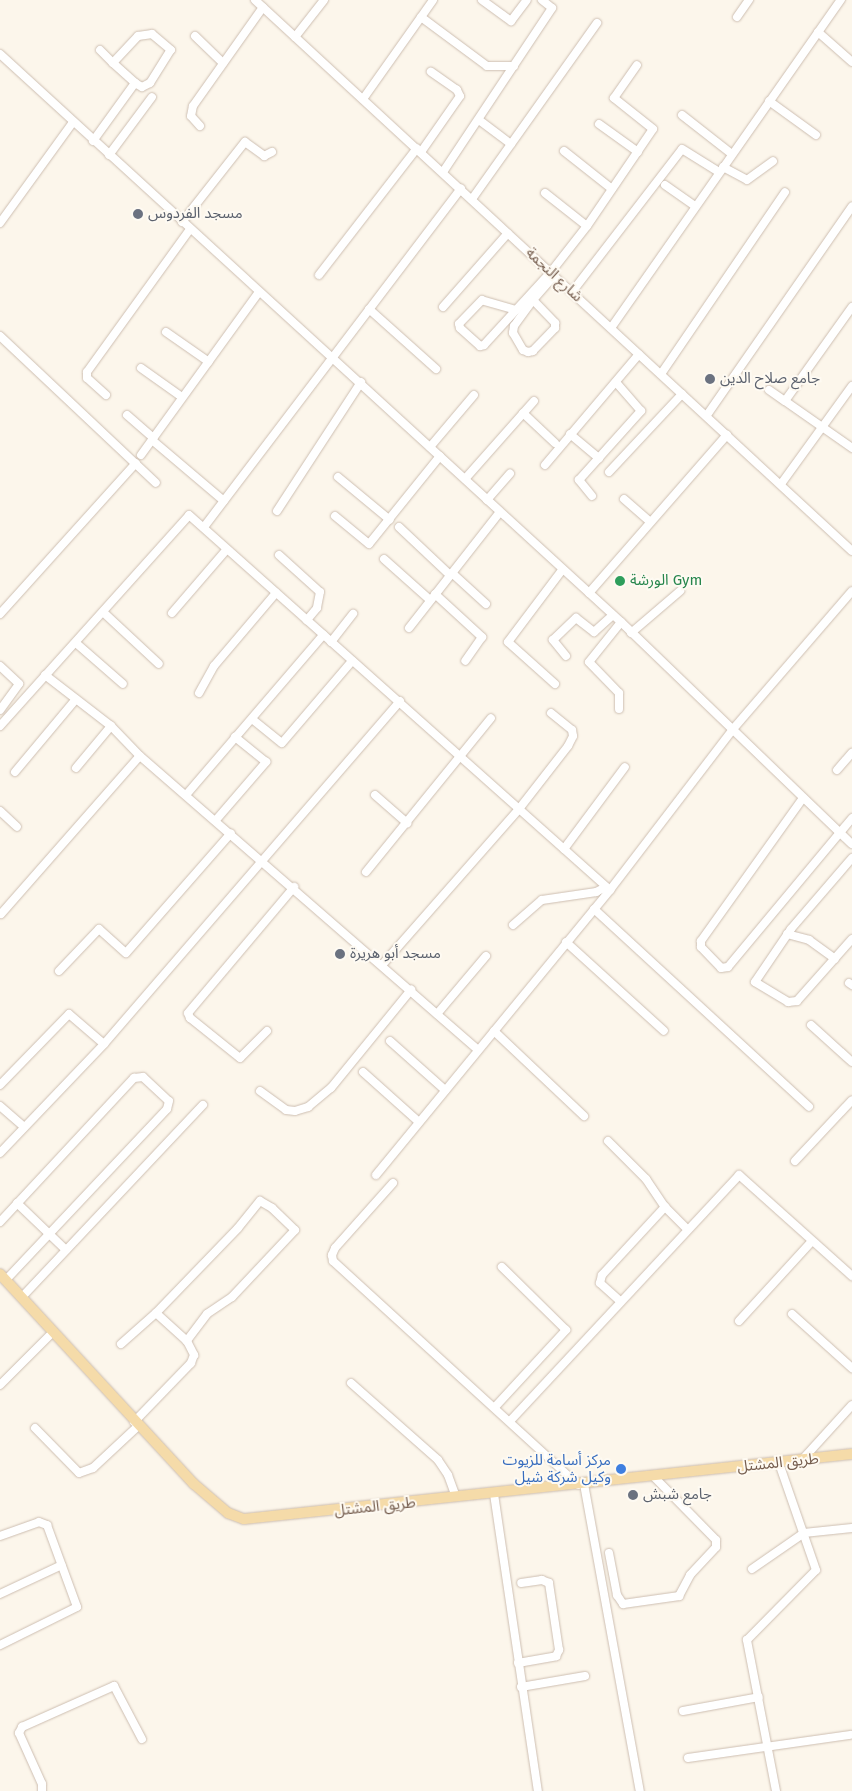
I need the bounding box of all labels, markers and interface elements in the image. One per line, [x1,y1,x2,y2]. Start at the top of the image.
place label: مسجد الفردوس [148,205,243,223]
marker: مسجد الفردوس [132,208,144,220]
street label: شارع النجمة [522,244,586,306]
place label: جامع صلاح الدين [720,370,820,388]
marker: جامع صلاح الدين [704,373,716,385]
place label: الورشة Gym [630,572,702,590]
marker: الورشة Gym [614,575,626,587]
place label: مسجد أبو هريرة [350,945,441,963]
marker: مسجد أبو هريرة [334,948,346,960]
street label: طريق المشتل [736,1450,820,1476]
place label: مركز أسامة للزيوت وكيل شركة شيل [503,1451,611,1486]
marker: مركز أسامة للزيوت وكيل شركة شيل [615,1463,627,1475]
place label: جامع شبش [643,1486,712,1504]
marker: جامع شبش [627,1489,639,1501]
street label: طريق المشتل [333,1494,417,1520]

